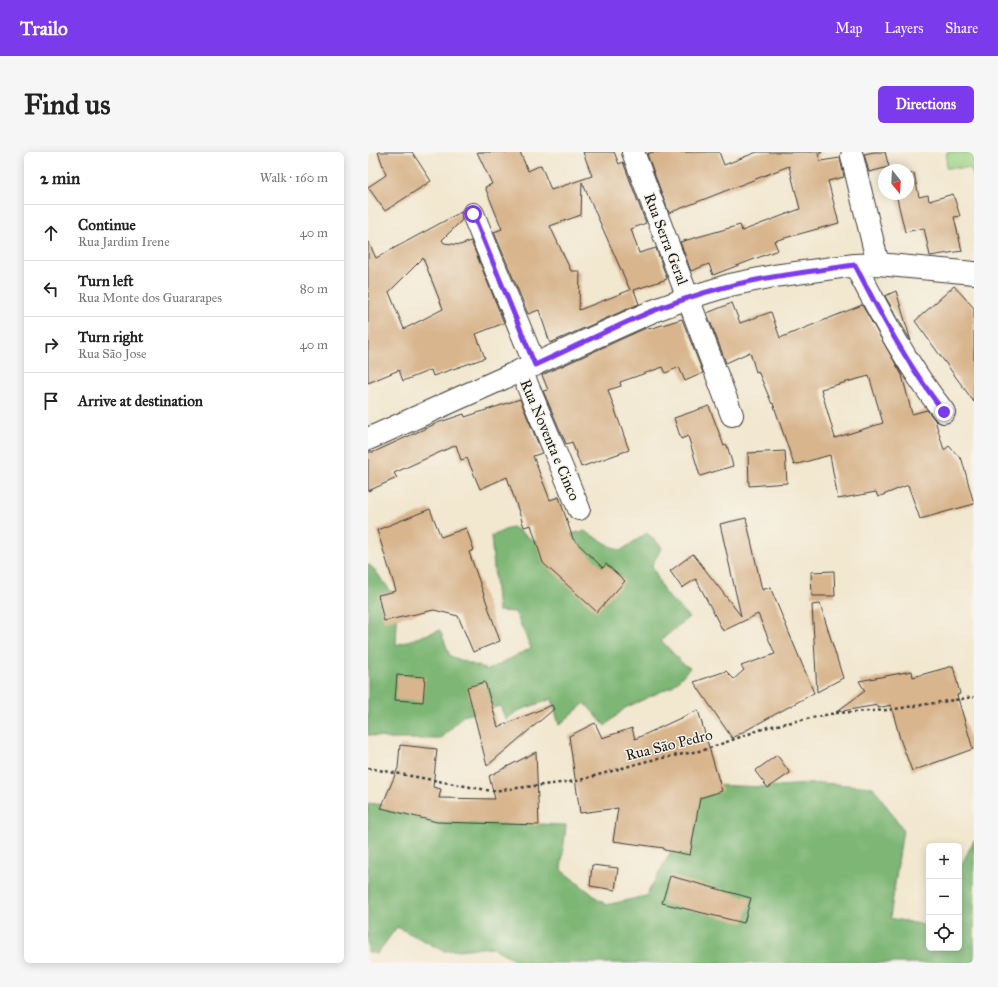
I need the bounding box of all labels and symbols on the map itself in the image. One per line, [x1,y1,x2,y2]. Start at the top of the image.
north arrow [878,164,914,200]
street label: Rua Serra Geral [640,191,692,288]
route start [464,205,482,223]
street label: Rua Noventa e Cinco [516,377,584,504]
route end [935,403,953,421]
street label: Rua São Pedro [624,725,715,765]

